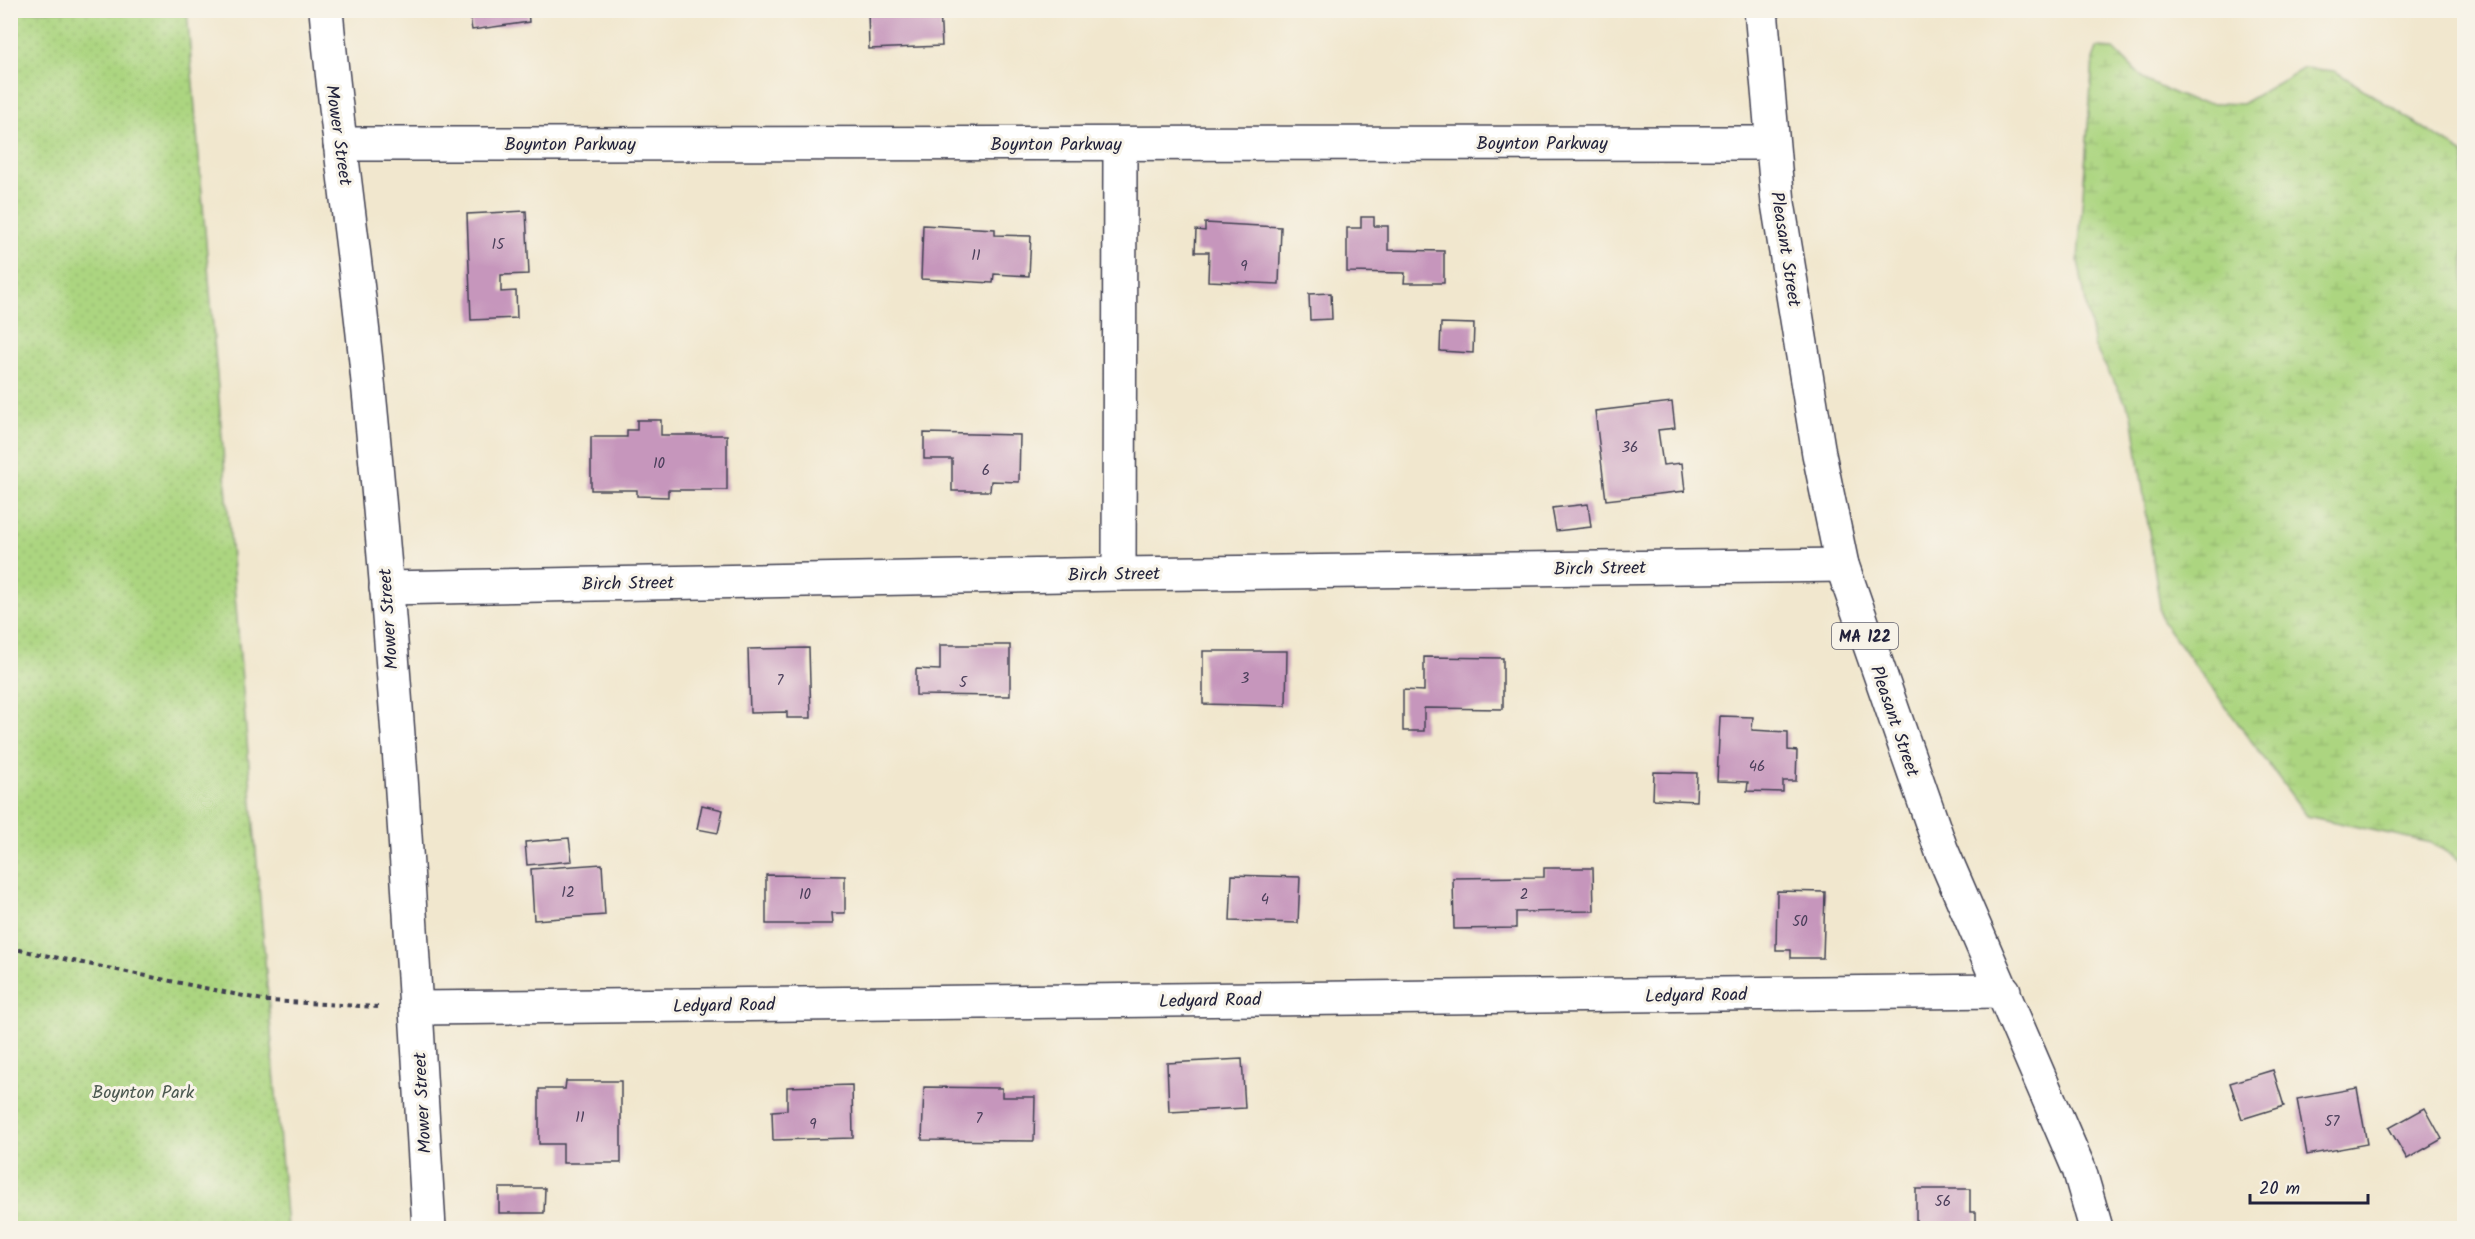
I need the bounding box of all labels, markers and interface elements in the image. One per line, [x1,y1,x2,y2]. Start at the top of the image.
street label: Mower Street [316,83,359,188]
street label: Boynton Parkway [1476,130,1608,159]
street label: Boynton Parkway [504,131,636,160]
street label: Boynton Parkway [990,131,1122,160]
street label: Pleasant Street [1761,190,1808,310]
house number: 15 [492,233,505,257]
house number: 11 [971,244,981,268]
house number: 9 [1240,255,1248,279]
house number: 36 [1622,436,1638,460]
house number: 10 [653,452,666,476]
house number: 6 [982,459,990,483]
street label: Birch Street [1554,554,1647,585]
street label: Birch Street [1068,560,1161,591]
street label: Mower Street [371,566,407,670]
street label: Birch Street [582,569,675,600]
road number: MA 122 [1832,623,1898,649]
street label: Pleasant Street [1861,662,1927,782]
house number: 3 [1241,667,1250,691]
house number: 7 [777,669,785,693]
house number: 5 [959,671,968,695]
house number: 46 [1749,755,1765,779]
house number: 12 [561,881,575,905]
house number: 10 [799,883,812,907]
house number: 2 [1520,883,1528,907]
house number: 4 [1261,888,1269,912]
house number: 50 [1792,910,1808,934]
street label: Ledyard Road [1645,981,1748,1012]
street label: Ledyard Road [1159,986,1262,1017]
street label: Ledyard Road [673,991,776,1022]
street label: Mower Street [406,1051,441,1154]
park label: Boynton Park [92,1079,195,1108]
house number: 11 [575,1106,585,1130]
house number: 7 [976,1107,984,1131]
house number: 57 [2325,1110,2341,1134]
house number: 9 [809,1113,817,1137]
scale bar [2250,1167,2368,1205]
text: 20 m [2259,1175,2300,1204]
house number: 56 [1935,1190,1951,1214]

